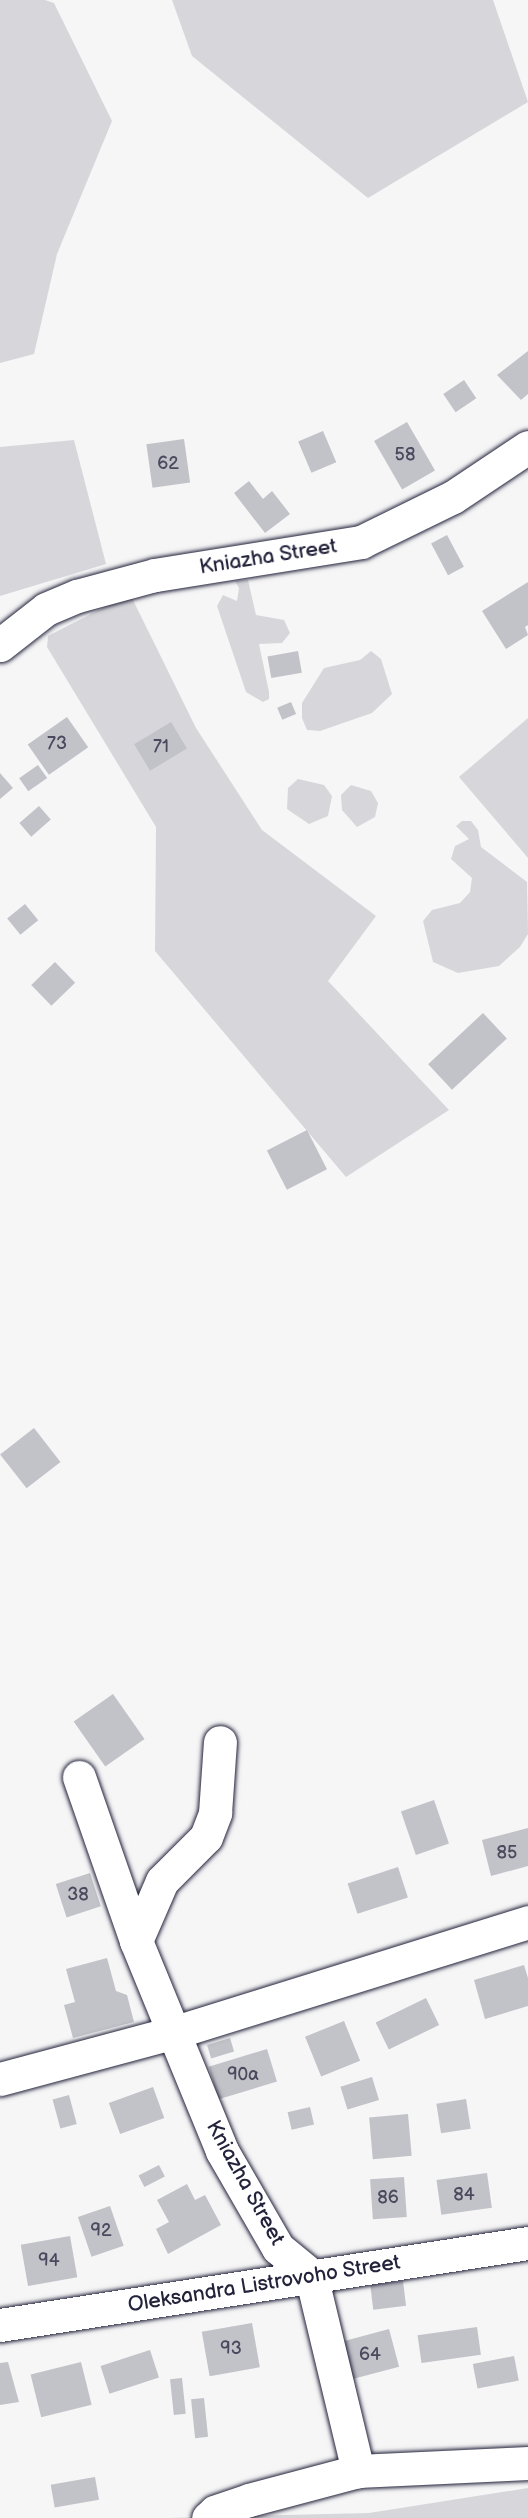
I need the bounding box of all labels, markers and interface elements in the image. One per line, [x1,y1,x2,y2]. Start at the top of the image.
house number: 58 [395,444,415,466]
house number: 62 [157,453,179,475]
street label: Kniazha Street [197,534,339,580]
house number: 73 [47,733,67,755]
house number: 71 [153,736,169,758]
house number: 85 [497,1842,517,1864]
house number: 38 [67,1884,89,1906]
house number: 90а [227,2064,259,2086]
street label: Kniazha Street [200,2116,290,2250]
house number: 84 [453,2184,475,2206]
house number: 86 [377,2187,399,2209]
house number: 92 [90,2220,112,2242]
house number: 94 [38,2250,60,2272]
street label: Oleksandra Listrovoho Street [126,2250,402,2318]
house number: 93 [220,2338,242,2360]
house number: 64 [359,2344,381,2366]

